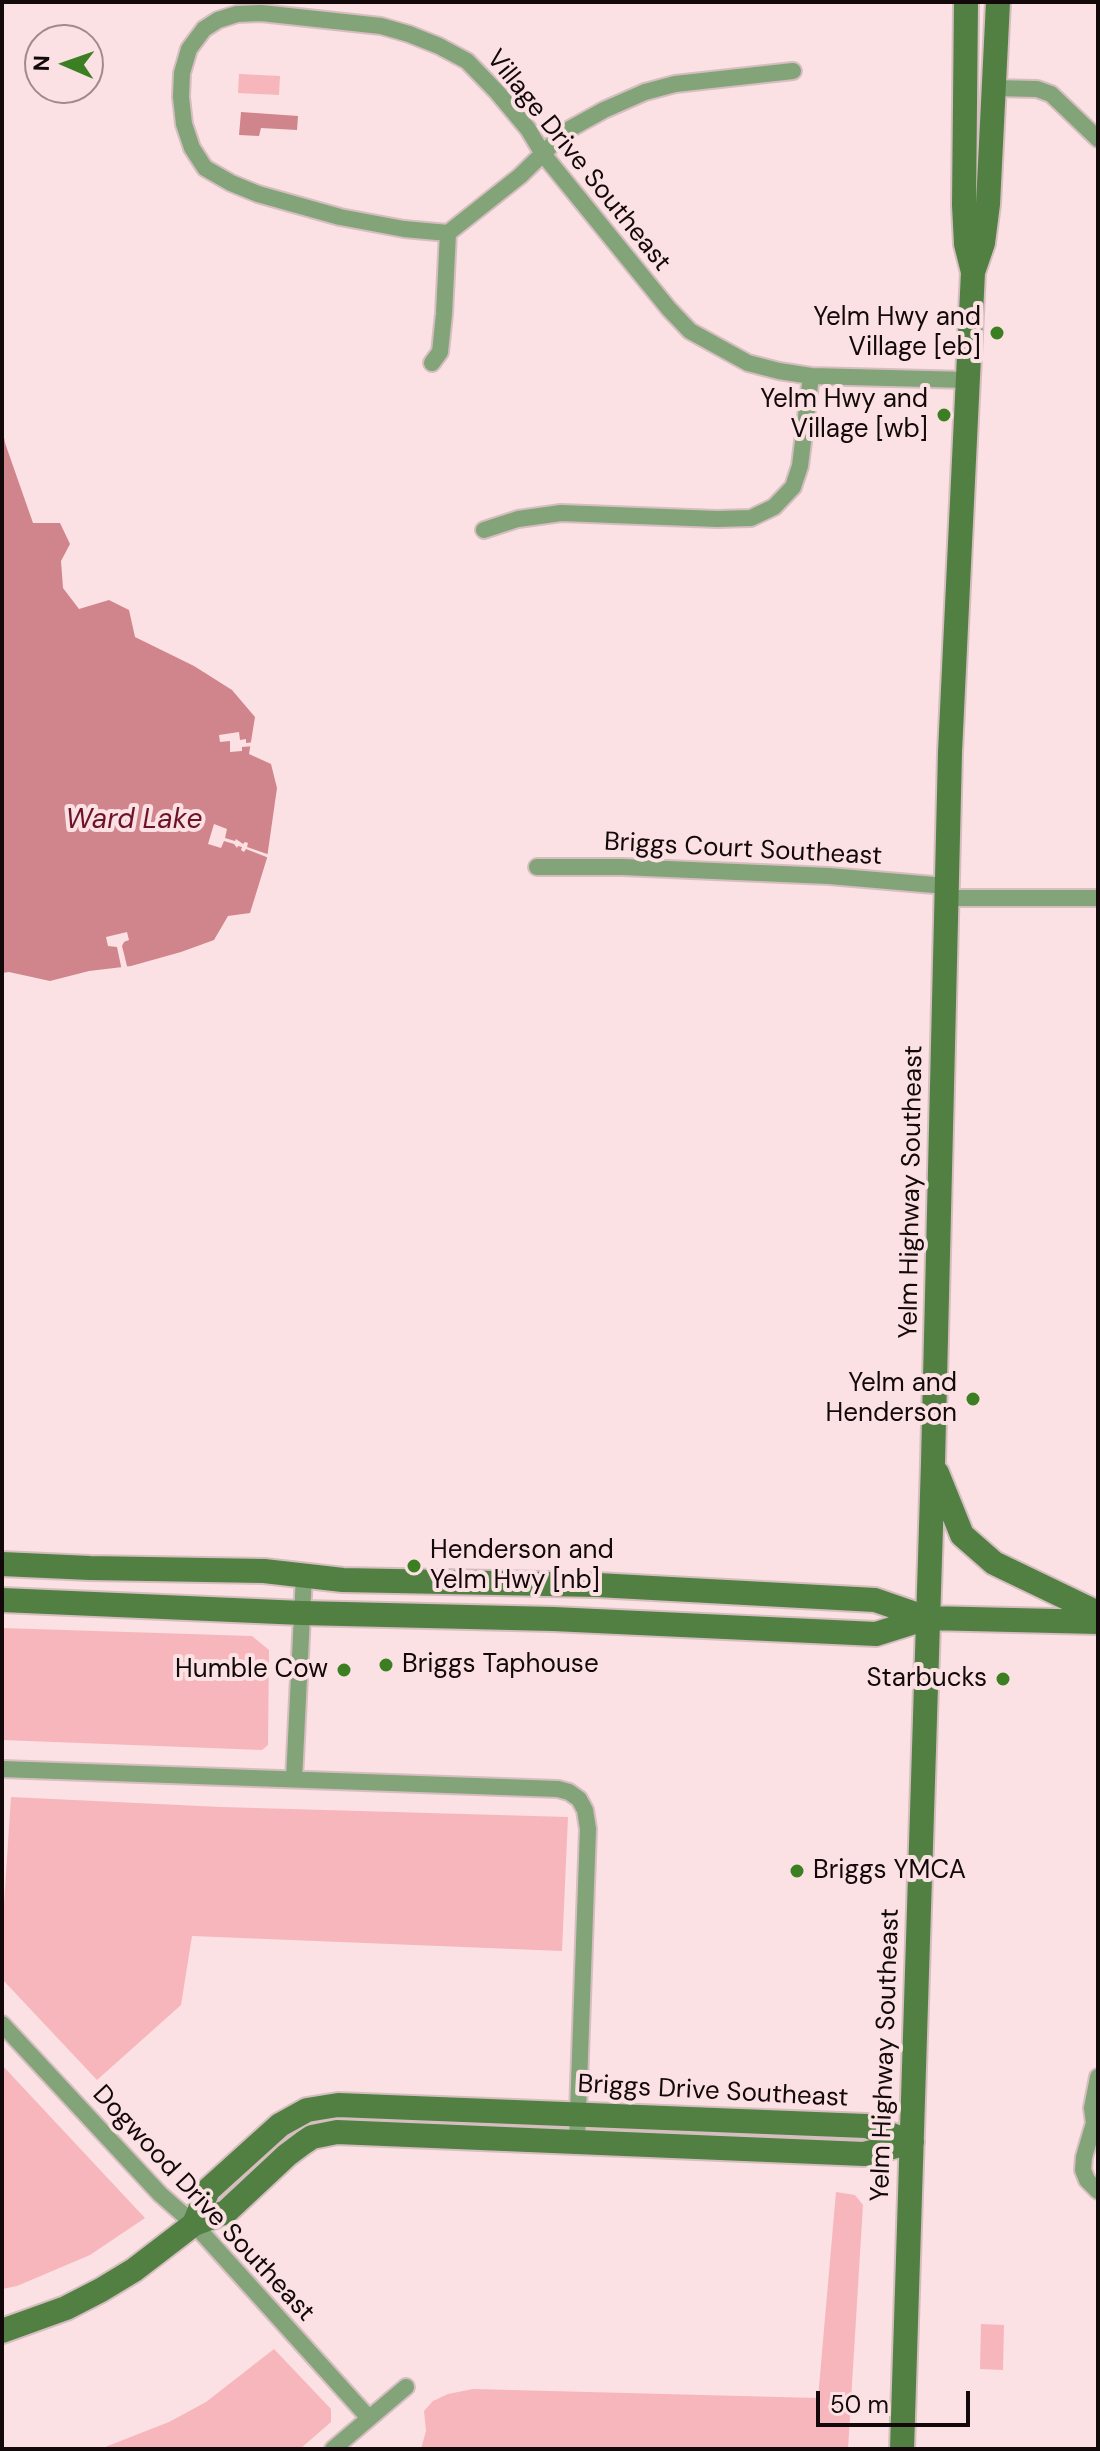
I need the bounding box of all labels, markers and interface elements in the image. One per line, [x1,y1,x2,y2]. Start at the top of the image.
north arrow [24,24,104,104]
street label: Village Drive Southeast [479,44,677,278]
text: N [27,55,56,72]
place label: Yelm Hwy and Village [eb] [813,302,981,364]
marker: Yelm Hwy and Village [eb] [988,324,1006,342]
place label: Yelm Hwy and Village [wb] [760,384,928,446]
marker: Yelm Hwy and Village [wb] [935,406,953,424]
water label: Ward Lake [66,804,202,838]
street label: Briggs Court Southeast [603,827,883,873]
street label: Yelm Highway Southeast [894,1045,930,1339]
place label: Yelm and Henderson [826,1368,957,1430]
marker: Yelm and Henderson [964,1390,982,1408]
place label: Henderson and Yelm Hwy [nb] [430,1535,614,1596]
marker: Henderson and Yelm Hwy [nb] [405,1557,423,1575]
place label: Briggs Taphouse [402,1649,599,1681]
place label: Humble Cow [175,1654,328,1686]
marker: Briggs Taphouse [377,1656,395,1674]
marker: Humble Cow [335,1661,353,1679]
place label: Starbucks [867,1663,987,1695]
marker: Starbucks [994,1670,1012,1688]
place label: Briggs YMCA [813,1855,966,1887]
marker: Briggs YMCA [788,1862,806,1880]
street label: Yelm Highway Southeast [865,1908,907,2202]
street label: Briggs Drive Southeast [577,2069,849,2115]
street label: Dogwood Drive Southeast [85,2080,321,2328]
scale bar [820,2375,974,2425]
text: 50 m [830,2389,889,2420]

